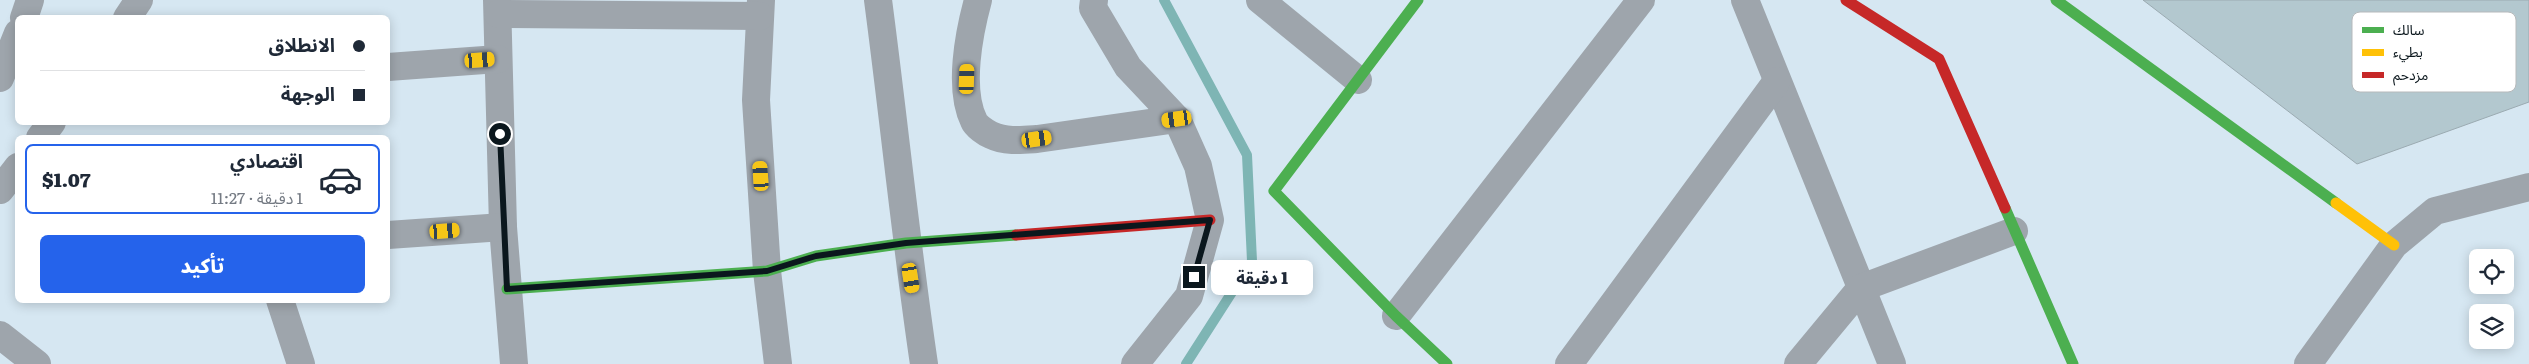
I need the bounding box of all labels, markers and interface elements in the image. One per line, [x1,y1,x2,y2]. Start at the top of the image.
legend [2352,12,2516,92]
text: سالك [2393,19,2425,39]
text: الانطلاق [269,30,335,58]
text: بطيء [2393,41,2423,63]
car [464,51,495,69]
car [958,64,975,94]
text: مزدحم [2393,64,2428,86]
text: الوجهة [281,79,335,107]
car [1161,109,1192,129]
route start [489,123,511,145]
car [1021,129,1052,149]
text: اقتصادي [230,146,303,174]
icon: car [318,157,363,202]
car [752,161,769,191]
text: $1.07 [42,165,90,193]
text: 1 دقيقة · 11:27 [211,185,303,209]
car [429,222,460,240]
button: تأكيد [40,235,365,293]
map controls [2469,249,2514,349]
button: locate [2469,249,2514,294]
callout: 1 دقيقة [1212,260,1314,294]
car [901,262,920,294]
text: 1 دقيقة [1236,265,1288,289]
route end [1183,266,1205,288]
button: layers [2469,304,2514,349]

